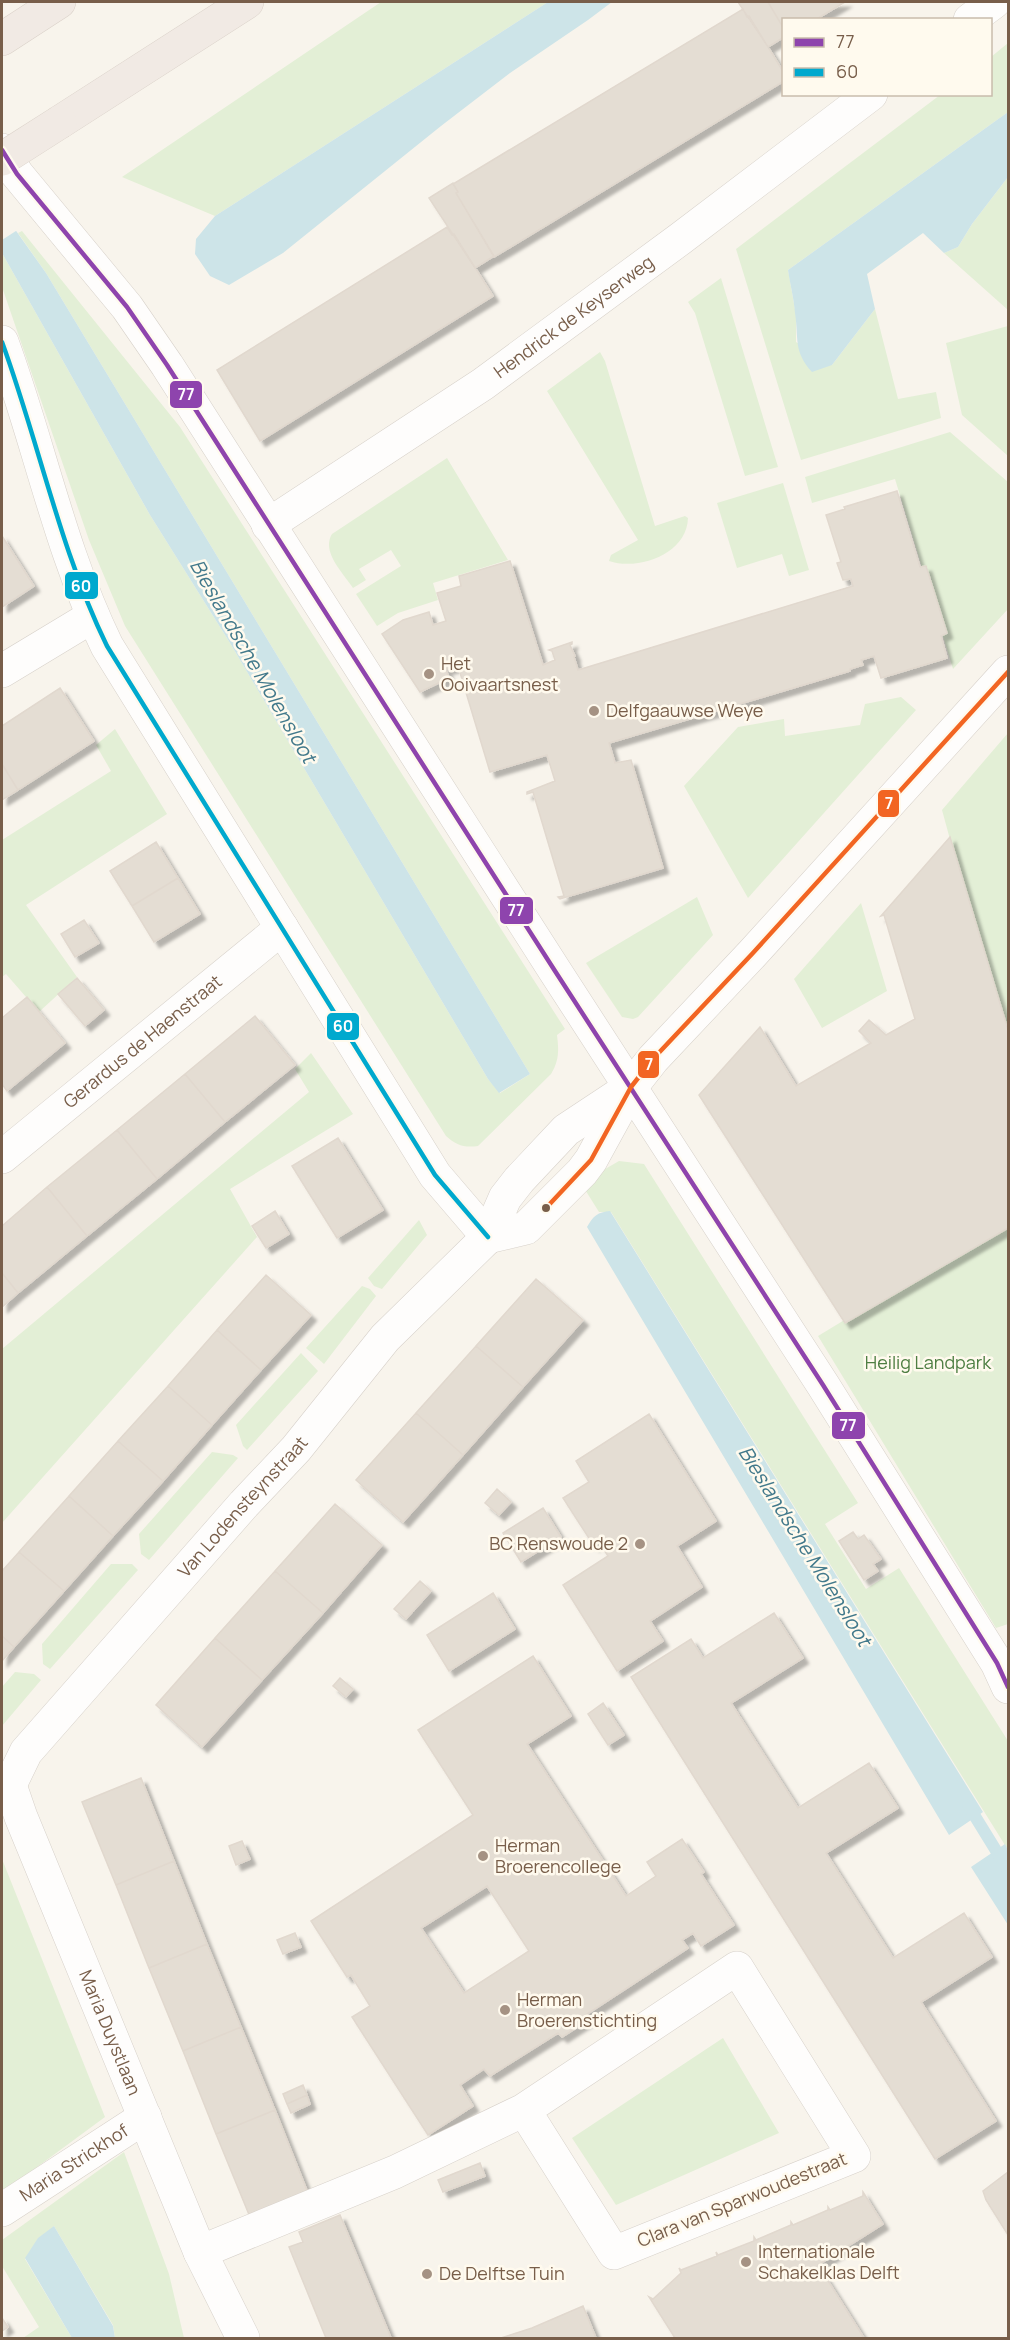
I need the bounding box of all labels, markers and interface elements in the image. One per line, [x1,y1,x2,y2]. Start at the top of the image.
legend [782,18,992,96]
text: 77 [836,29,855,53]
text: 60 [836,59,858,83]
street label: Hendrick de Keyserweg [489,249,658,383]
line badge: 77 [169,380,203,409]
text: 77 [177,383,195,405]
water label: Bieslandsche Molensloot [184,554,324,769]
line badge: 60 [64,571,99,600]
text: 60 [71,575,91,597]
place label: Het Ooivaartsnest [441,651,558,696]
marker: Het Ooivaartsnest [422,667,436,681]
place label: Delfgaauwse Weye [606,698,763,722]
marker: Delfgaauwse Weye [587,704,601,718]
line badge: 7 [877,789,900,818]
text: 7 [885,792,893,814]
line badge: 77 [499,896,534,925]
text: 77 [507,899,525,921]
street label: Gerardus de Haenstraat [58,969,227,1113]
line badge: 60 [326,1012,360,1041]
text: 60 [333,1015,353,1037]
line badge: 7 [637,1050,660,1079]
text: 7 [645,1053,653,1075]
unlabelled marker [540,1202,552,1214]
park label: Heilig Landpark [865,1350,992,1374]
line badge: 77 [831,1411,866,1440]
text: 77 [839,1414,857,1436]
street label: Van Lodensteynstraat [172,1431,313,1582]
water label: Bieslandsche Molensloot [733,1441,879,1653]
place label: BC Renswoude 2 [489,1531,628,1555]
marker: BC Renswoude 2 [633,1537,647,1551]
place label: Herman Broerencollege [495,1833,621,1878]
marker: Herman Broerencollege [476,1849,490,1863]
street label: Maria Duystlaan [74,1966,147,2098]
place label: Herman Broerenstichting [517,1987,657,2032]
marker: Herman Broerenstichting [498,2003,512,2017]
street label: Maria Strickhof [15,2118,133,2206]
street label: Clara van Sparwoudestraat [633,2146,850,2252]
place label: Internationale Schakelklas Delft [758,2239,900,2284]
marker: Internationale Schakelklas Delft [739,2255,753,2269]
place label: De Delftse Tuin [439,2261,565,2285]
marker: De Delftse Tuin [420,2267,434,2281]

